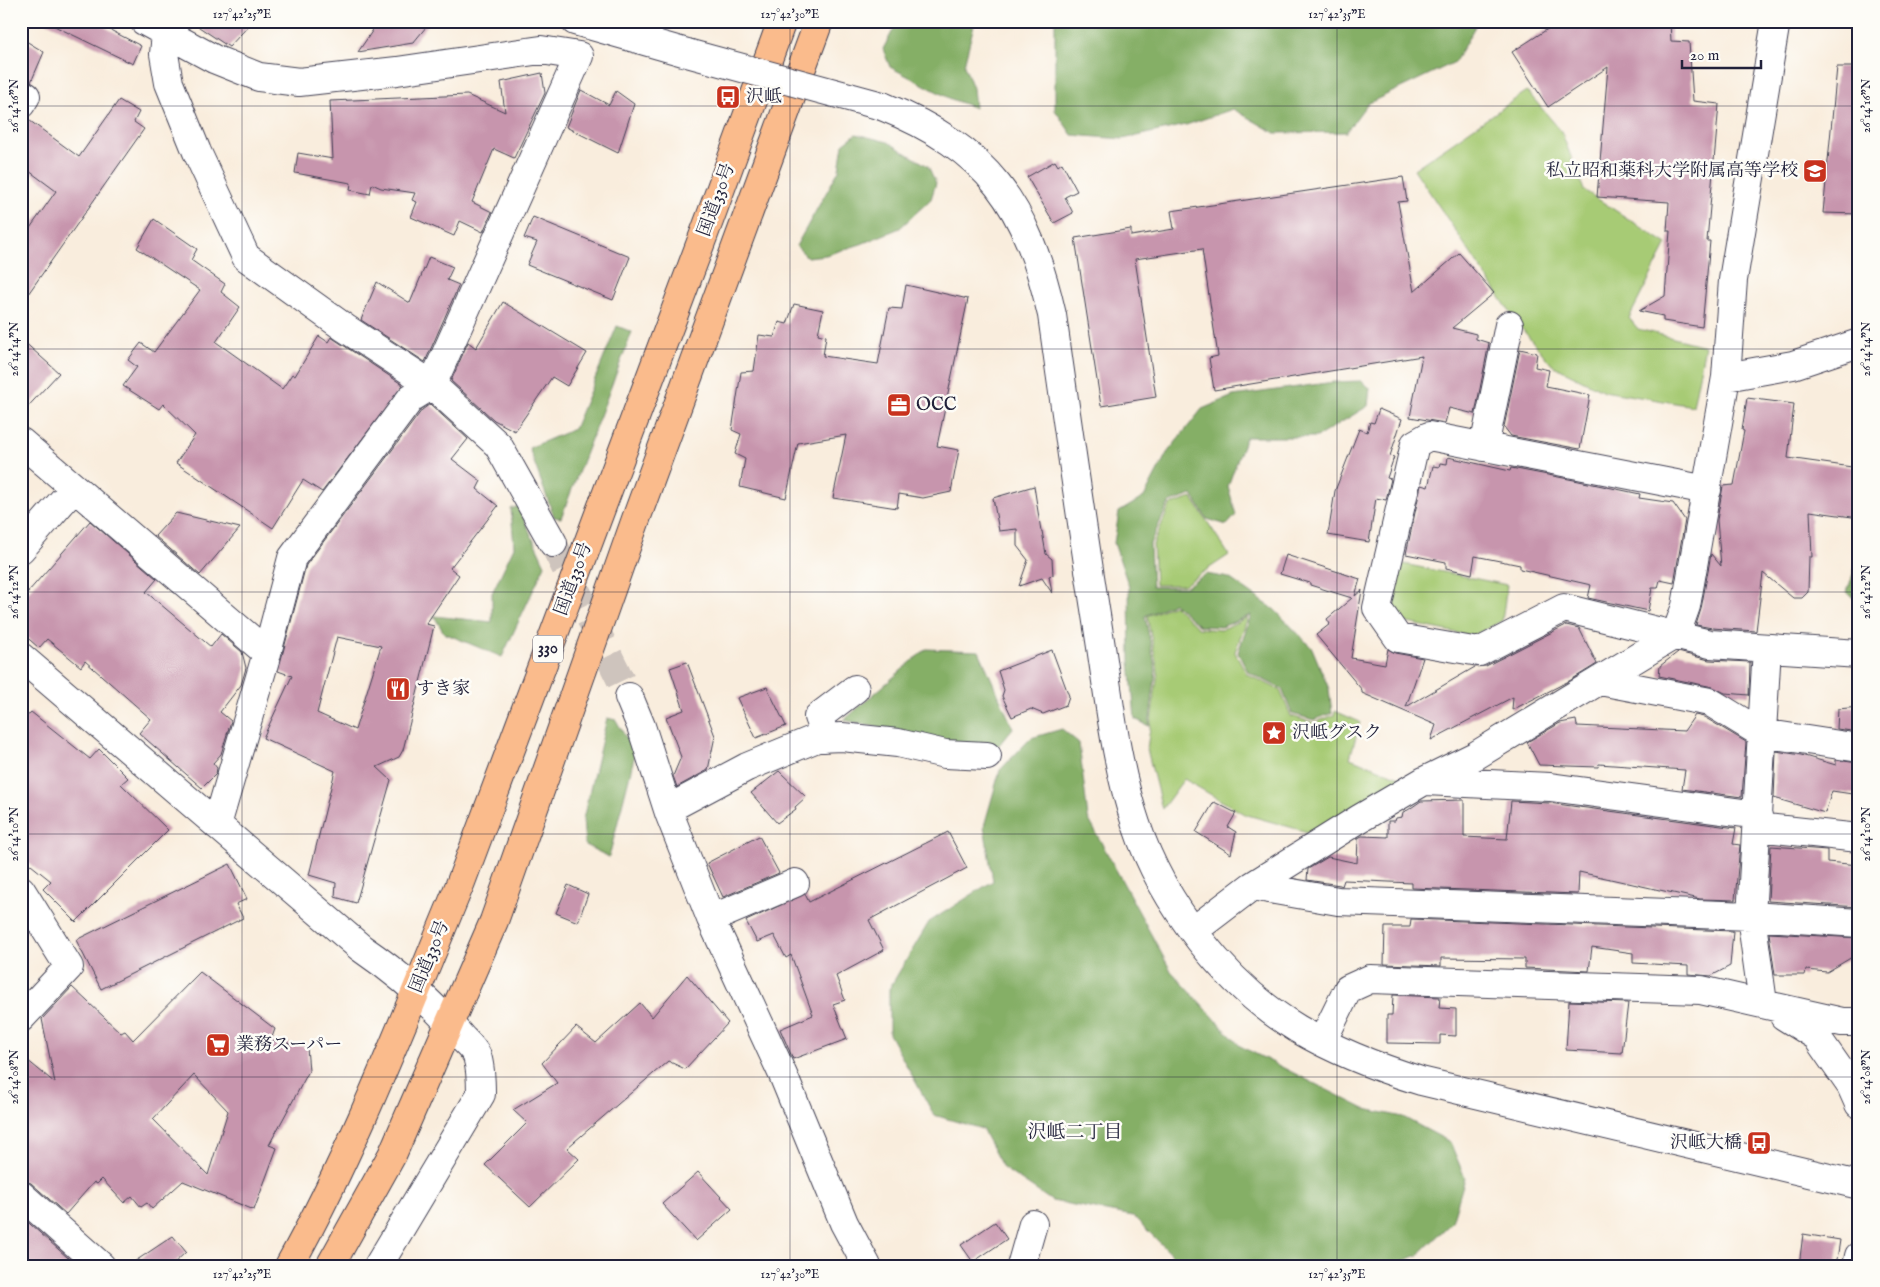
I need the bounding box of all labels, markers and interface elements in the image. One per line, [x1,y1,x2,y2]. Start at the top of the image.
text: 127°42'25"E [213,7,271,22]
text: 127°42'30"E [761,7,819,22]
text: 127°42'35"E [1308,7,1366,22]
scale bar [1682,38,1761,70]
text: 20 m [1690,46,1720,65]
text: 26°14'16"N [7,78,22,133]
text: 26°14'16"N [1859,78,1874,133]
bus stop icon: 沢岻 [715,84,741,110]
place label: 沢岻 [746,86,782,109]
school or university icon: 私立昭和薬科大学附属高等学校 [1802,158,1828,184]
street label: 国道330号 [693,160,741,240]
place label: 私立昭和薬科大学附属高等学校 [1546,160,1798,183]
text: 26°14'14"N [7,321,22,376]
text: 26°14'14"N [1859,321,1874,376]
office icon: OCC [886,392,912,418]
place label: OCC [916,394,957,417]
street label: 国道330号 [550,539,598,619]
text: 26°14'12"N [7,564,22,619]
text: 26°14'12"N [1859,564,1874,619]
road number: 330 [533,636,563,662]
restaurant icon: すき家 [385,676,411,702]
place label: すき家 [416,678,470,701]
place icon: 沢岻グスク [1261,720,1287,746]
place label: 沢岻グスク [1292,722,1382,745]
text: 26°14'10"N [7,806,22,861]
text: 26°14'10"N [1859,806,1874,861]
street label: 国道330号 [405,917,455,997]
supermarket icon: 業務スーパー [205,1032,231,1058]
place label: 業務スーパー [236,1034,342,1057]
text: 26°14'08"N [7,1049,22,1105]
text: 26°14'08"N [1859,1049,1874,1105]
district label: 沢岻二丁目 [1027,1121,1123,1145]
bus stop icon: 沢岻大橋 [1746,1130,1772,1156]
place label: 沢岻大橋 [1670,1132,1742,1155]
text: 127°42'25"E [213,1267,271,1282]
text: 127°42'30"E [761,1267,819,1282]
text: 127°42'35"E [1308,1267,1366,1282]

